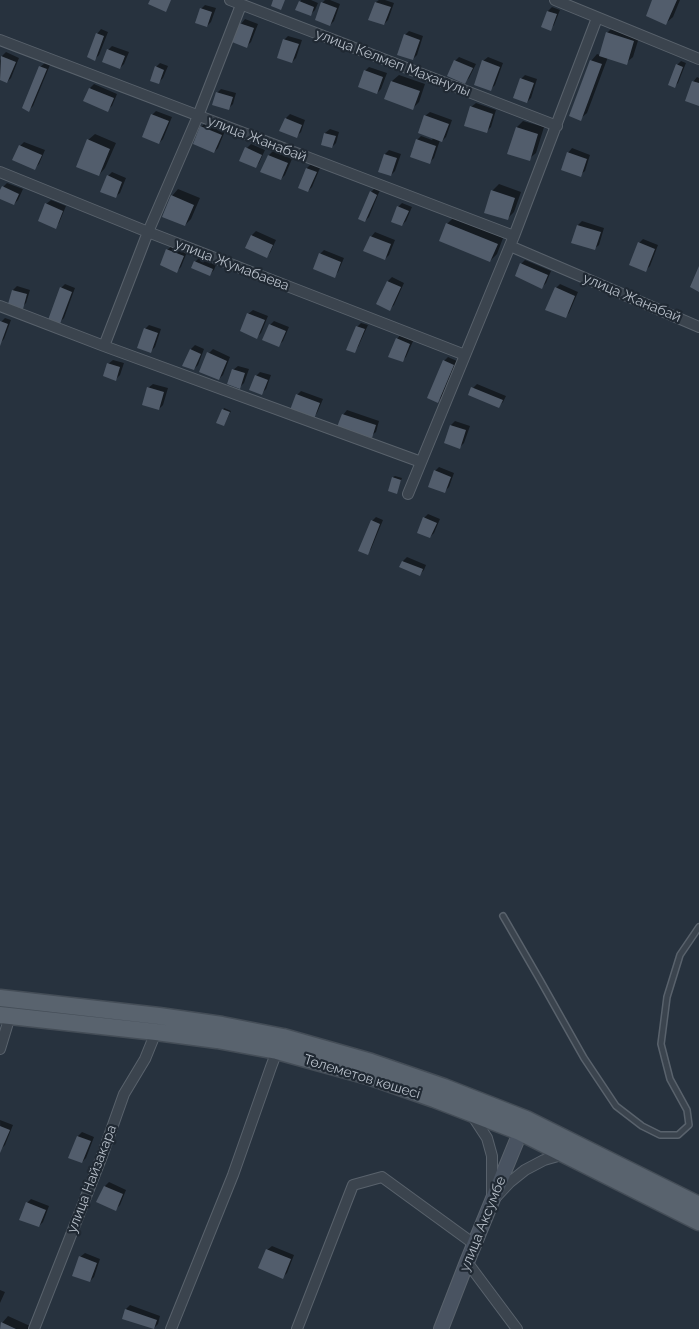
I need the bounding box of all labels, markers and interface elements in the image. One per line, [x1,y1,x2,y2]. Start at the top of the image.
street label: улица Келмеп Маханулы [313,26,473,100]
street label: улица Жанабай [205,112,309,166]
street label: улица Жумабаева [173,235,291,295]
street label: улица Жанабай [580,270,684,326]
street label: Төлеметов көшесі [302,1051,422,1103]
street label: улица Найзакара [64,1122,120,1236]
street label: улица Аксумбе [456,1174,510,1274]

